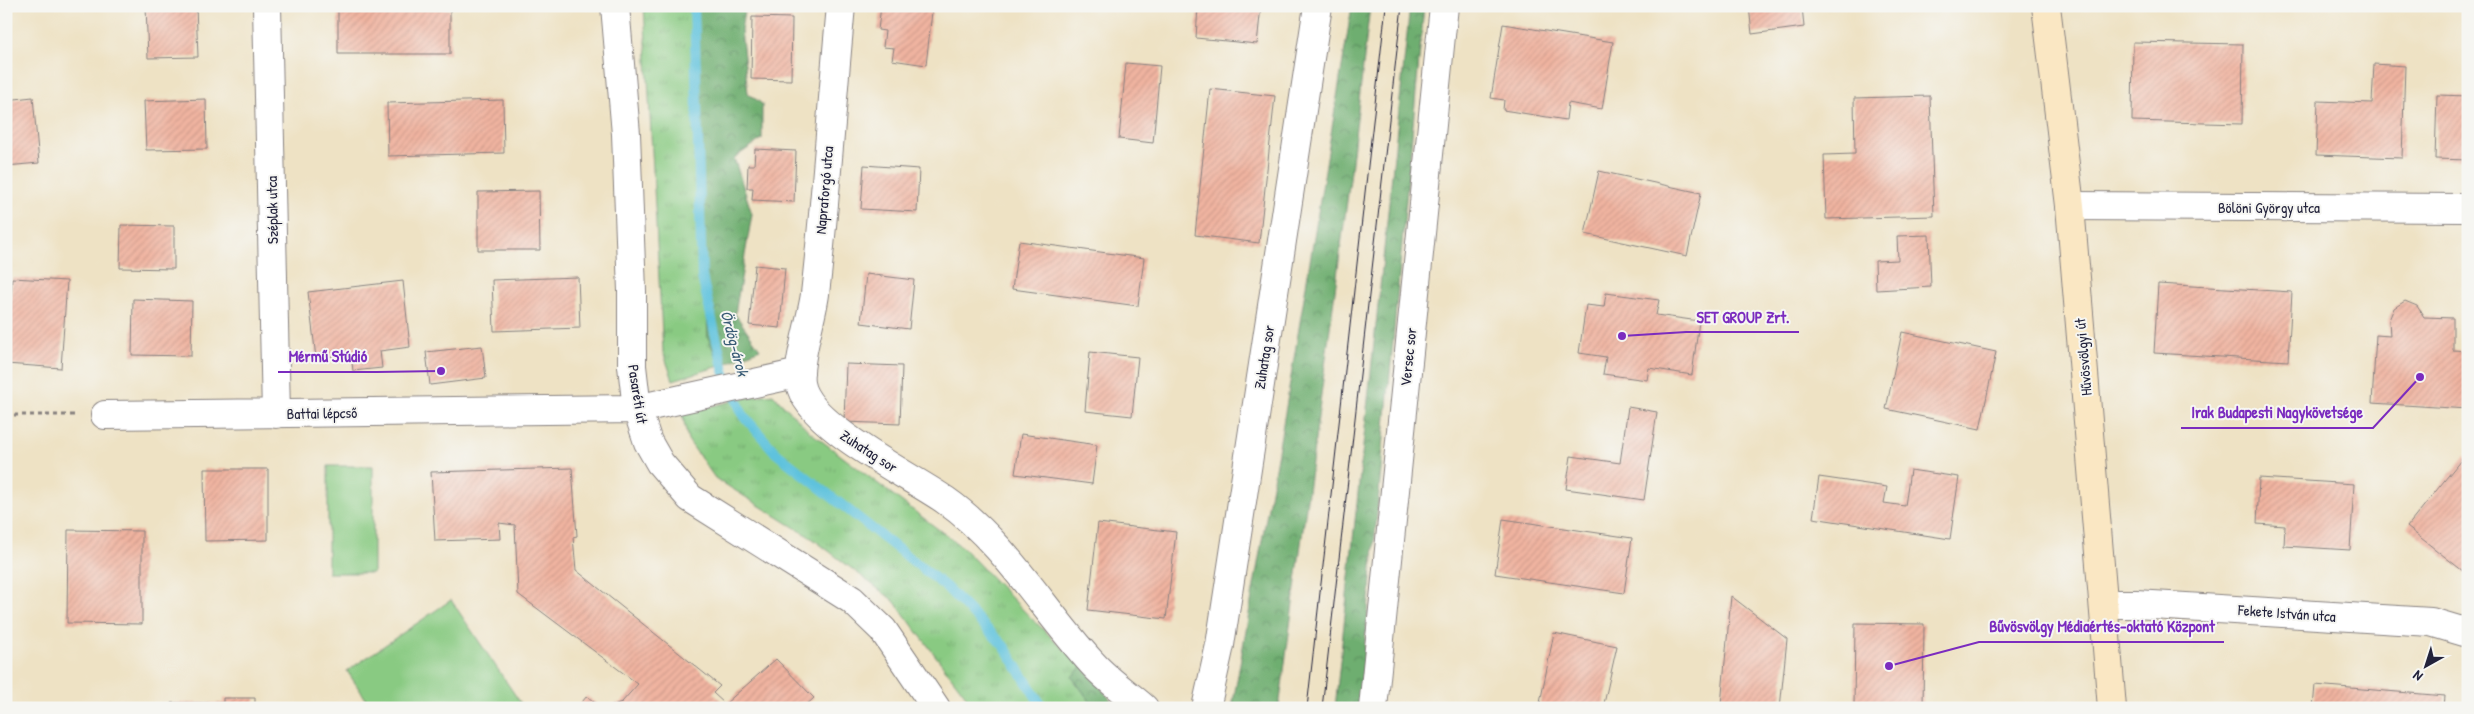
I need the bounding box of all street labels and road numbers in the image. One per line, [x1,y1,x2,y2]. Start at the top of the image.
street label: Napraforgó utca [810,145,838,235]
street label: Széplak utca [261,176,283,244]
street label: Bölöni György utca [2218,197,2320,218]
street label: Hűvösvölgyi út [2069,316,2097,397]
street label: Zuhatag sor [1249,323,1279,391]
street label: Versec sor [1394,326,1422,387]
street label: Pasaréti út [623,363,653,426]
street label: Battai lépcső [287,402,357,424]
street label: Zuhatag sor [836,425,902,478]
street label: Fekete István utca [2236,599,2337,627]

